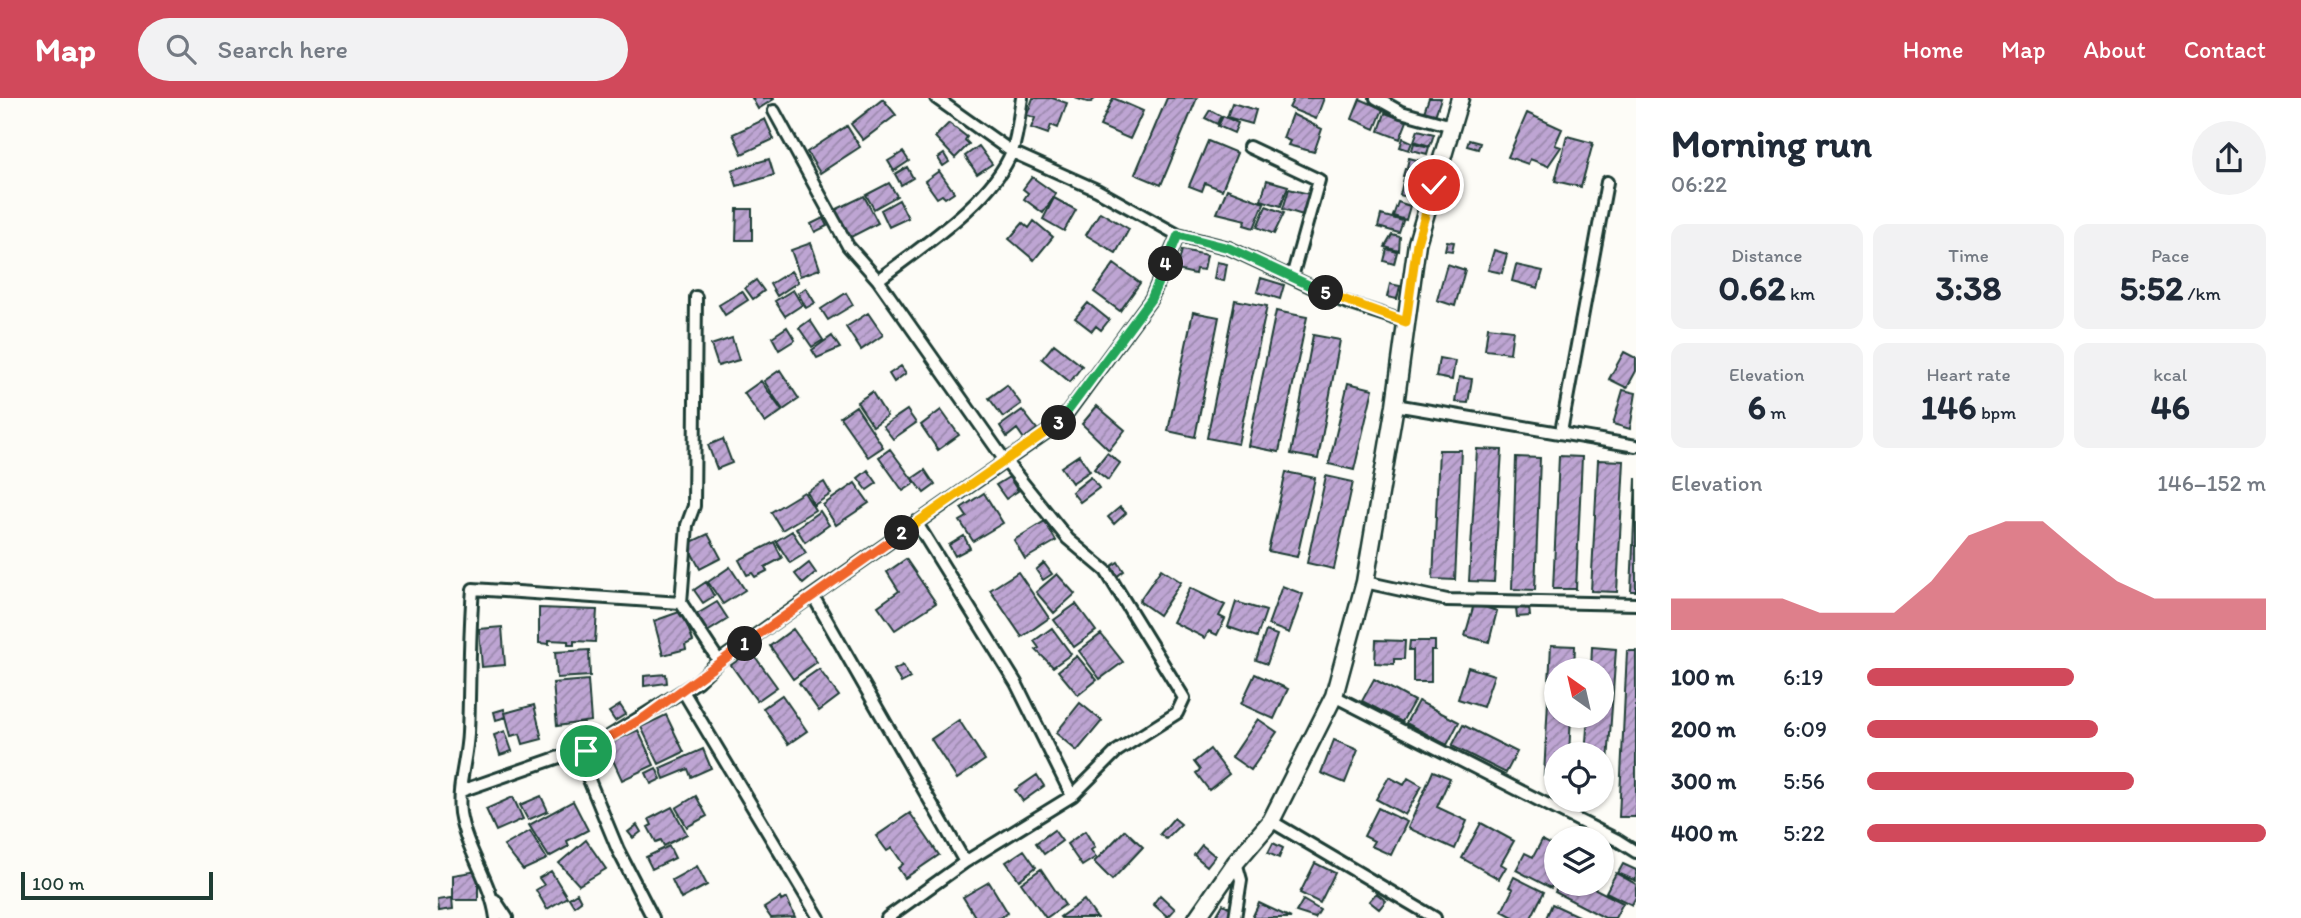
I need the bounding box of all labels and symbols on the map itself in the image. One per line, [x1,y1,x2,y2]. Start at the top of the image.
pin [1404,155,1464,215]
pin: 4 [1148,246,1184,282]
pin: 5 [1308,276,1344,310]
pin: 3 [1042,406,1076,440]
pin: 2 [884,516,920,550]
pin: 1 [728,626,762,662]
north arrow [1544,658,1614,728]
pin [556,721,616,781]
scale bar [21,869,214,901]

